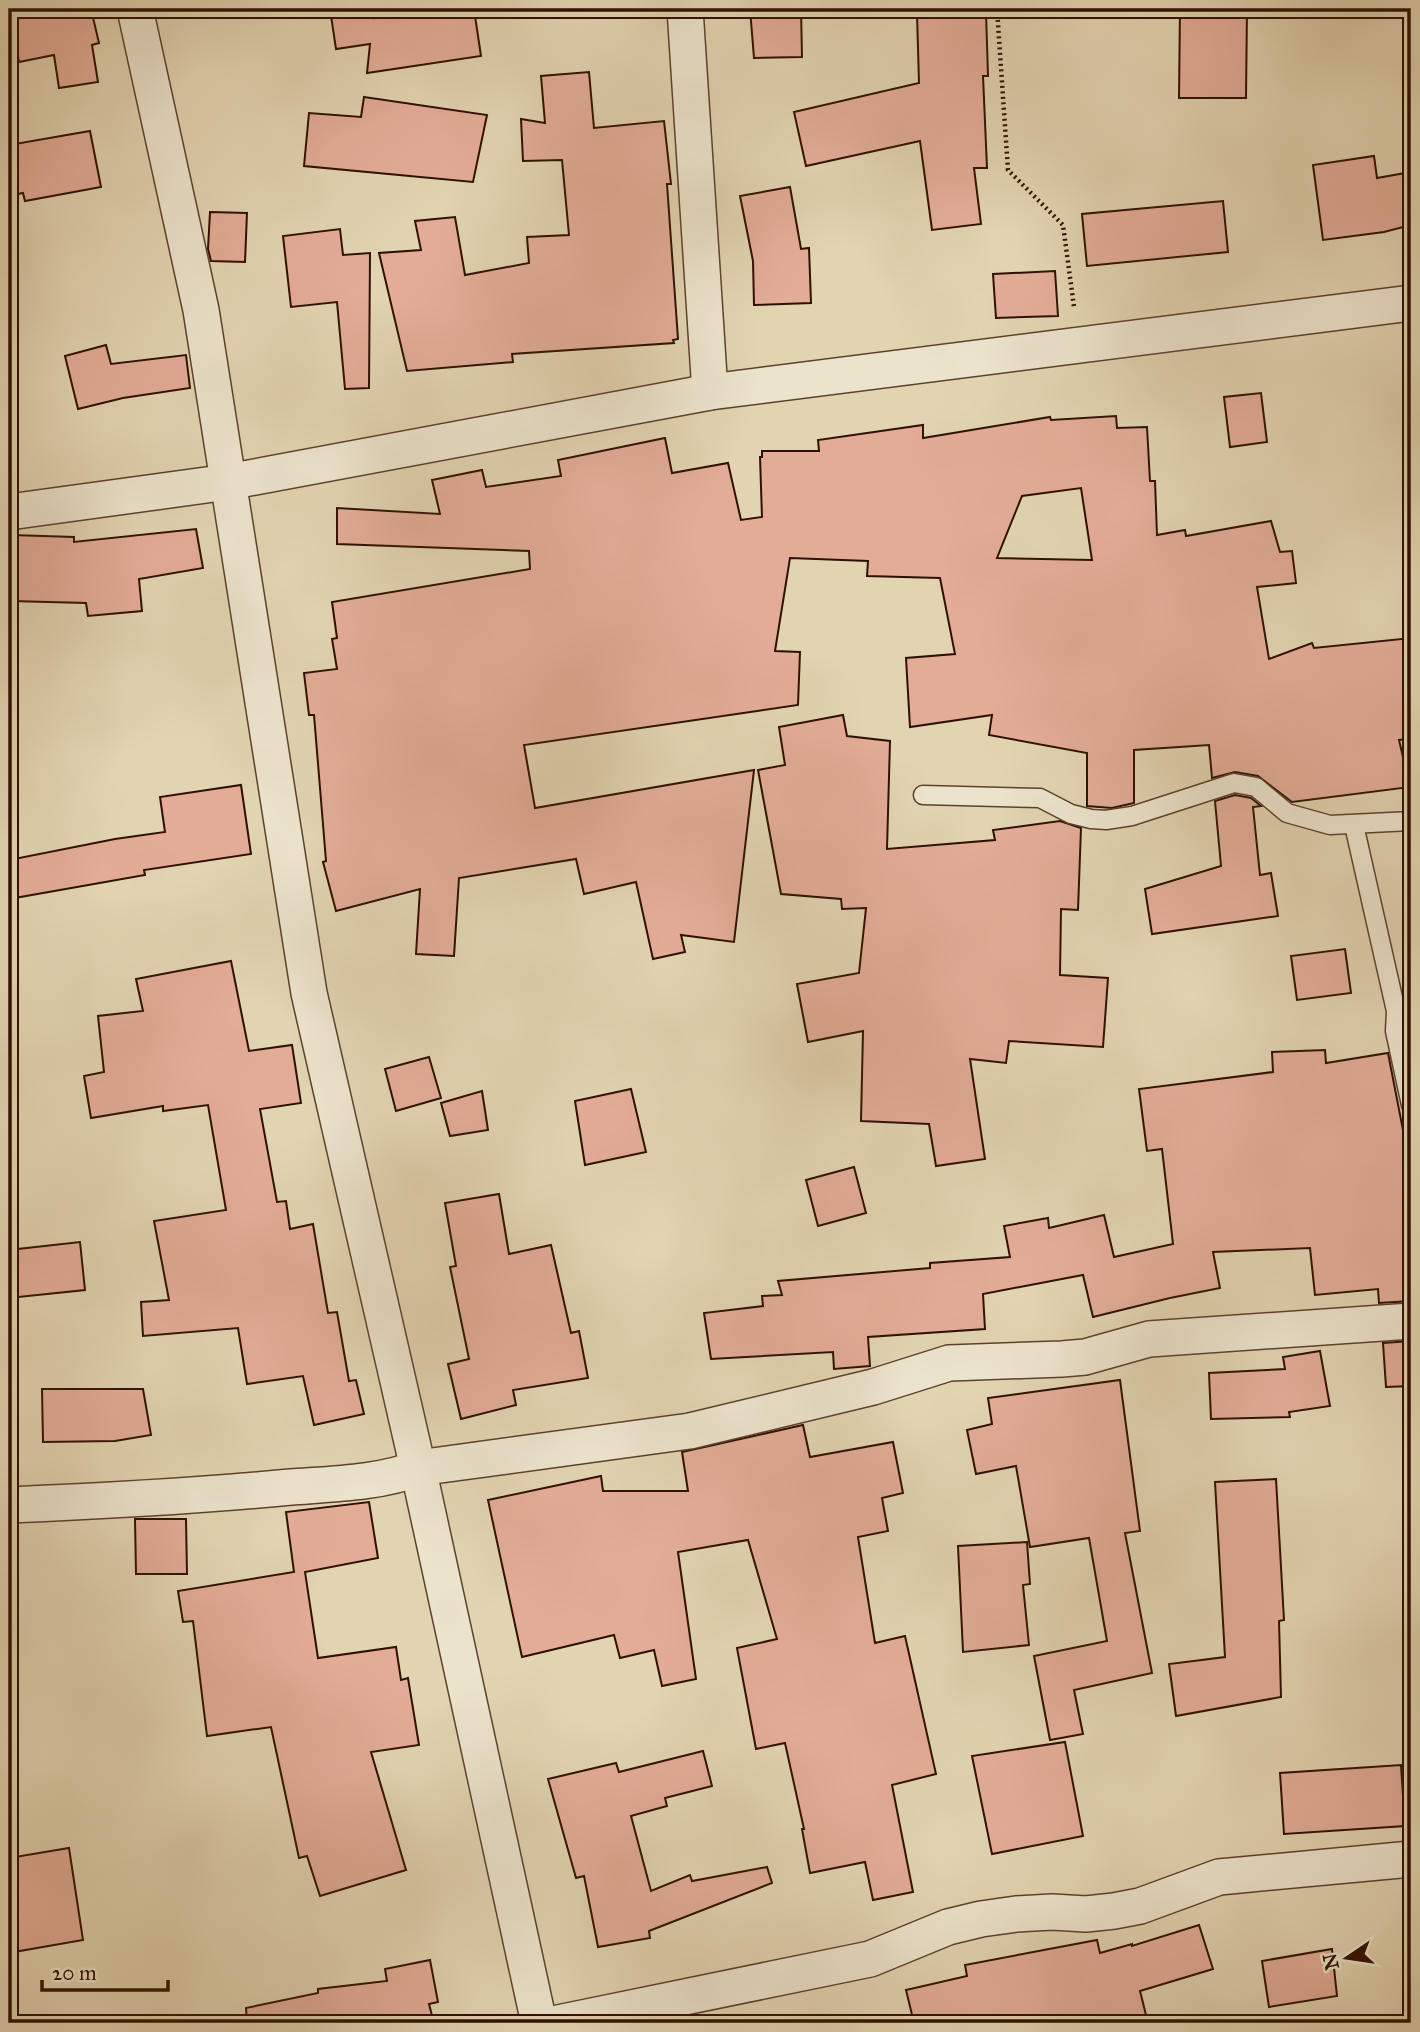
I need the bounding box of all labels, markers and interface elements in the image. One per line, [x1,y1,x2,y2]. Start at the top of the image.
north arrow [1312,1924,1382,1994]
scale bar [42,1948,168,1992]
text: N [1318,1951,1344,1972]
text: 20 m [52,1960,97,1986]

